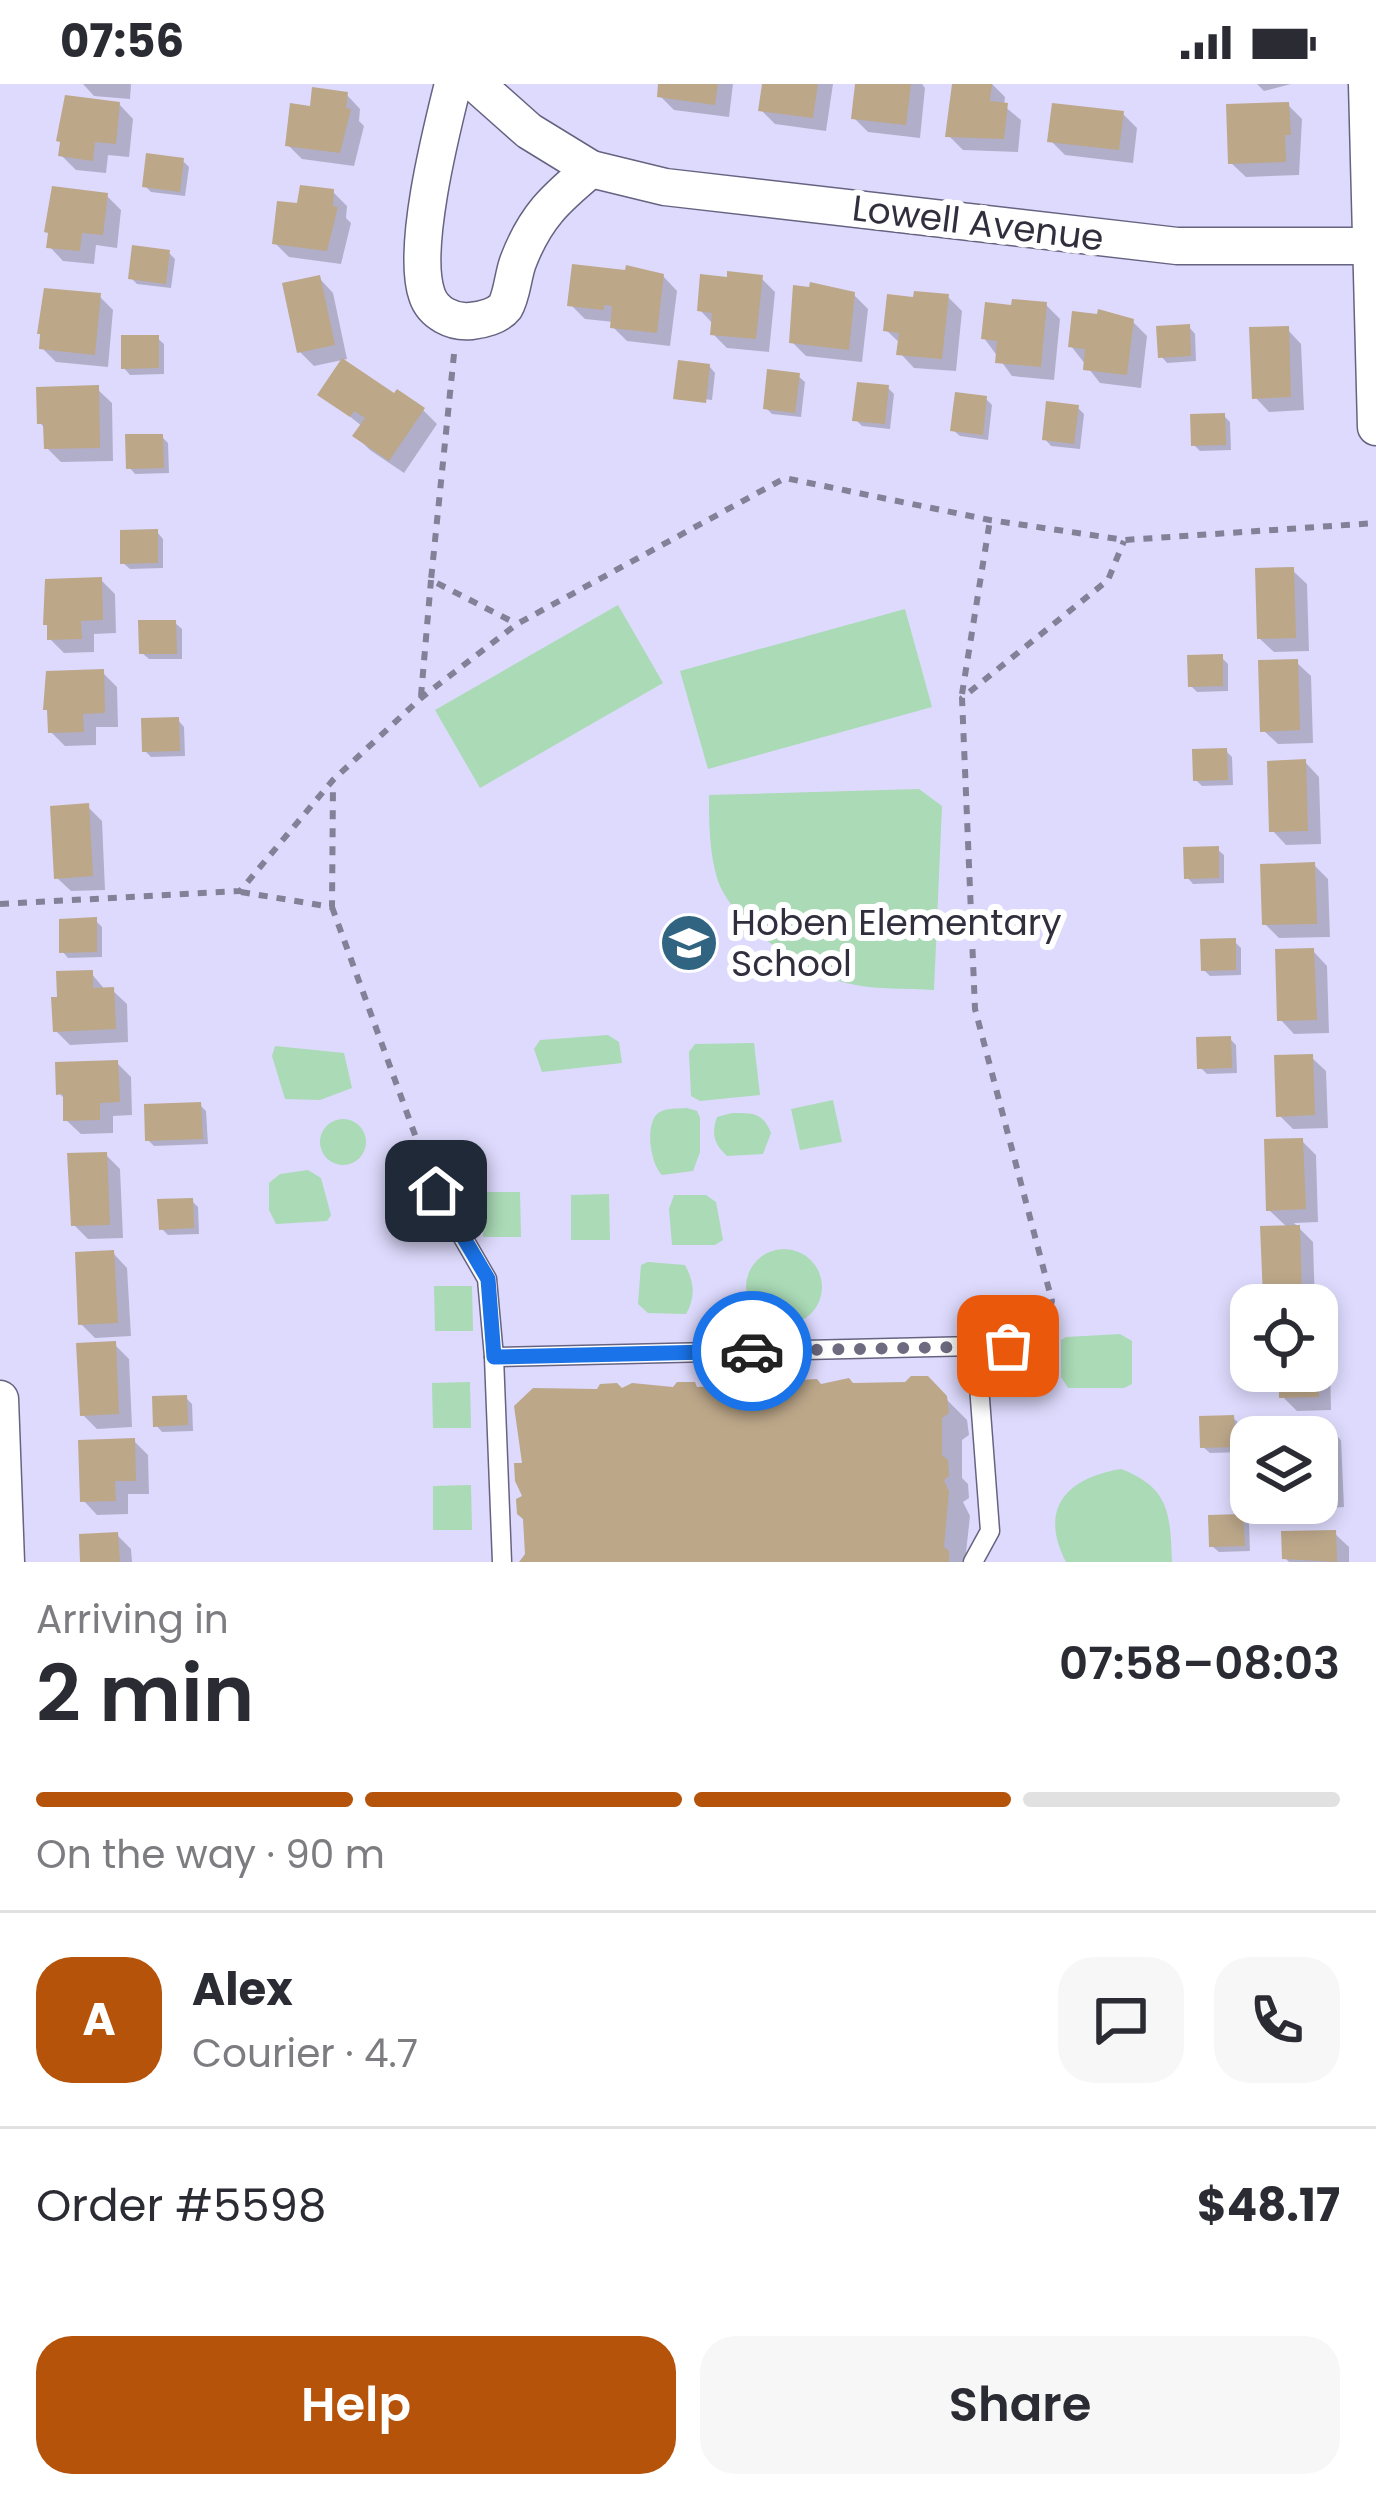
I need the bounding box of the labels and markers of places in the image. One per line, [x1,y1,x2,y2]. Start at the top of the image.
place label: Hoben Elementary School [731,897,1061,989]
school or university icon: Hoben Elementary School [658,912,720,974]
pin [385,1140,487,1242]
pin [957,1295,1059,1397]

